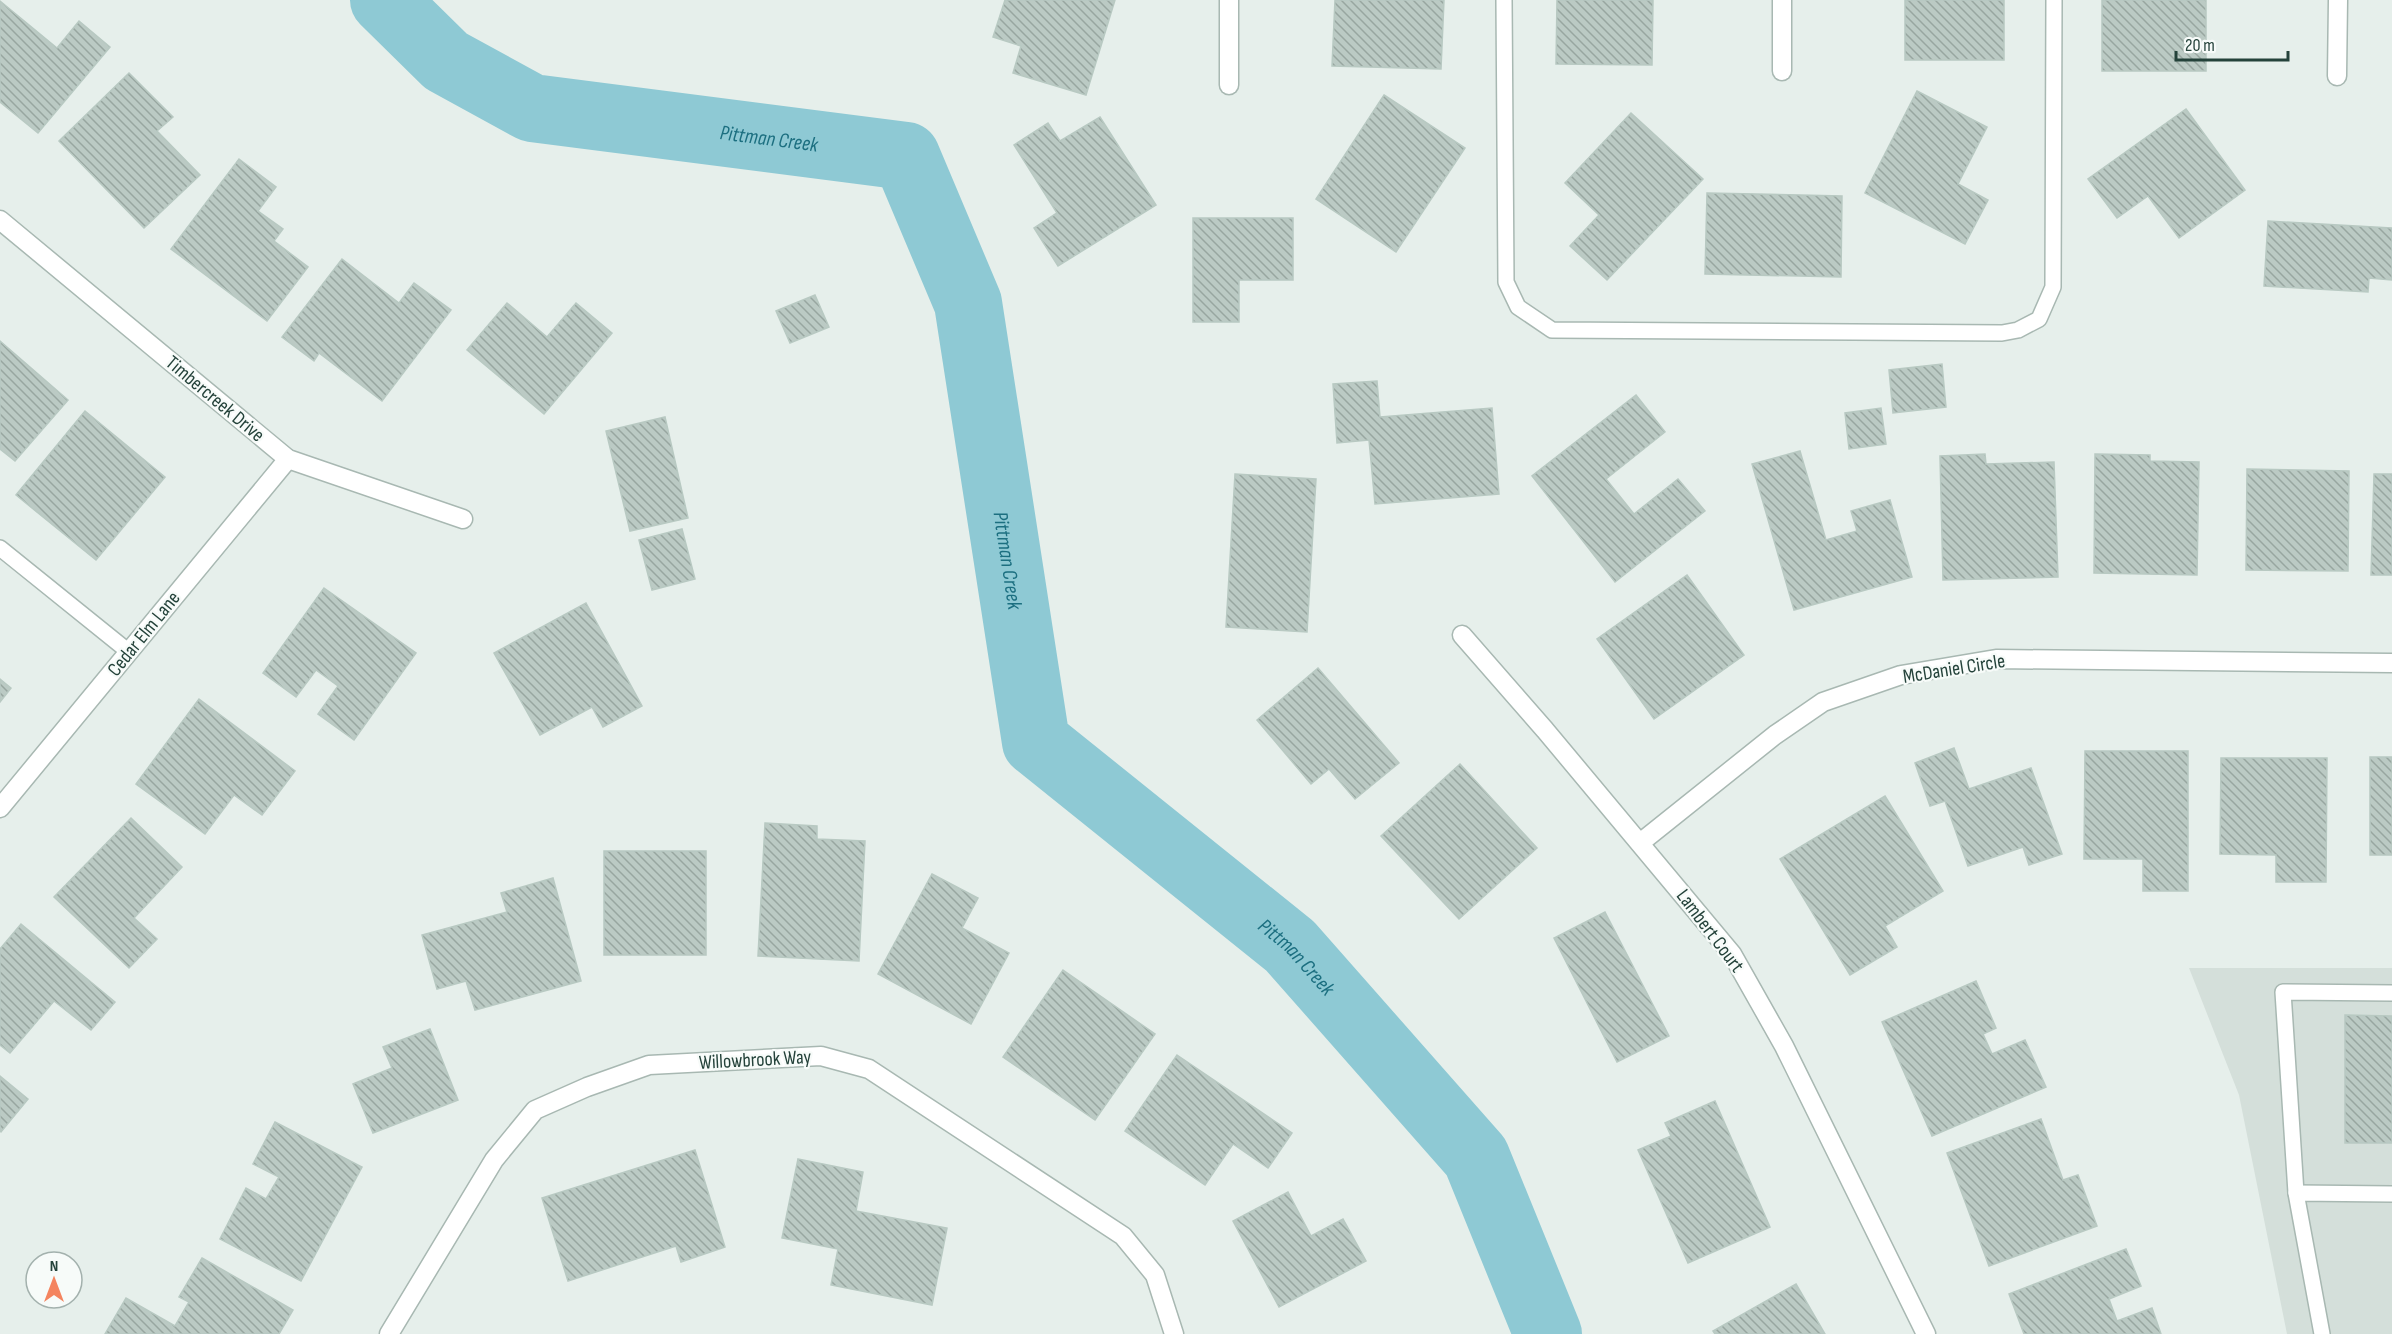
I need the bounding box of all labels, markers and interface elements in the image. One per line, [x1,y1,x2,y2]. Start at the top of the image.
scale bar [2176,24,2288,62]
text: 20 m [2185,35,2215,56]
water label: Pittman Creek [719,120,821,157]
street label: Timbercreek Drive [161,351,269,447]
water label: Pittman Creek [988,510,1028,612]
street label: Cedar Elm Lane [103,587,185,681]
street label: McDaniel Circle [1901,649,2007,689]
street label: Lambert Court [1671,885,1749,977]
water label: Pittman Creek [1253,913,1341,1001]
street label: Willowbrook Way [698,1045,812,1075]
north arrow [24,1250,84,1310]
text: N [50,1257,58,1276]

